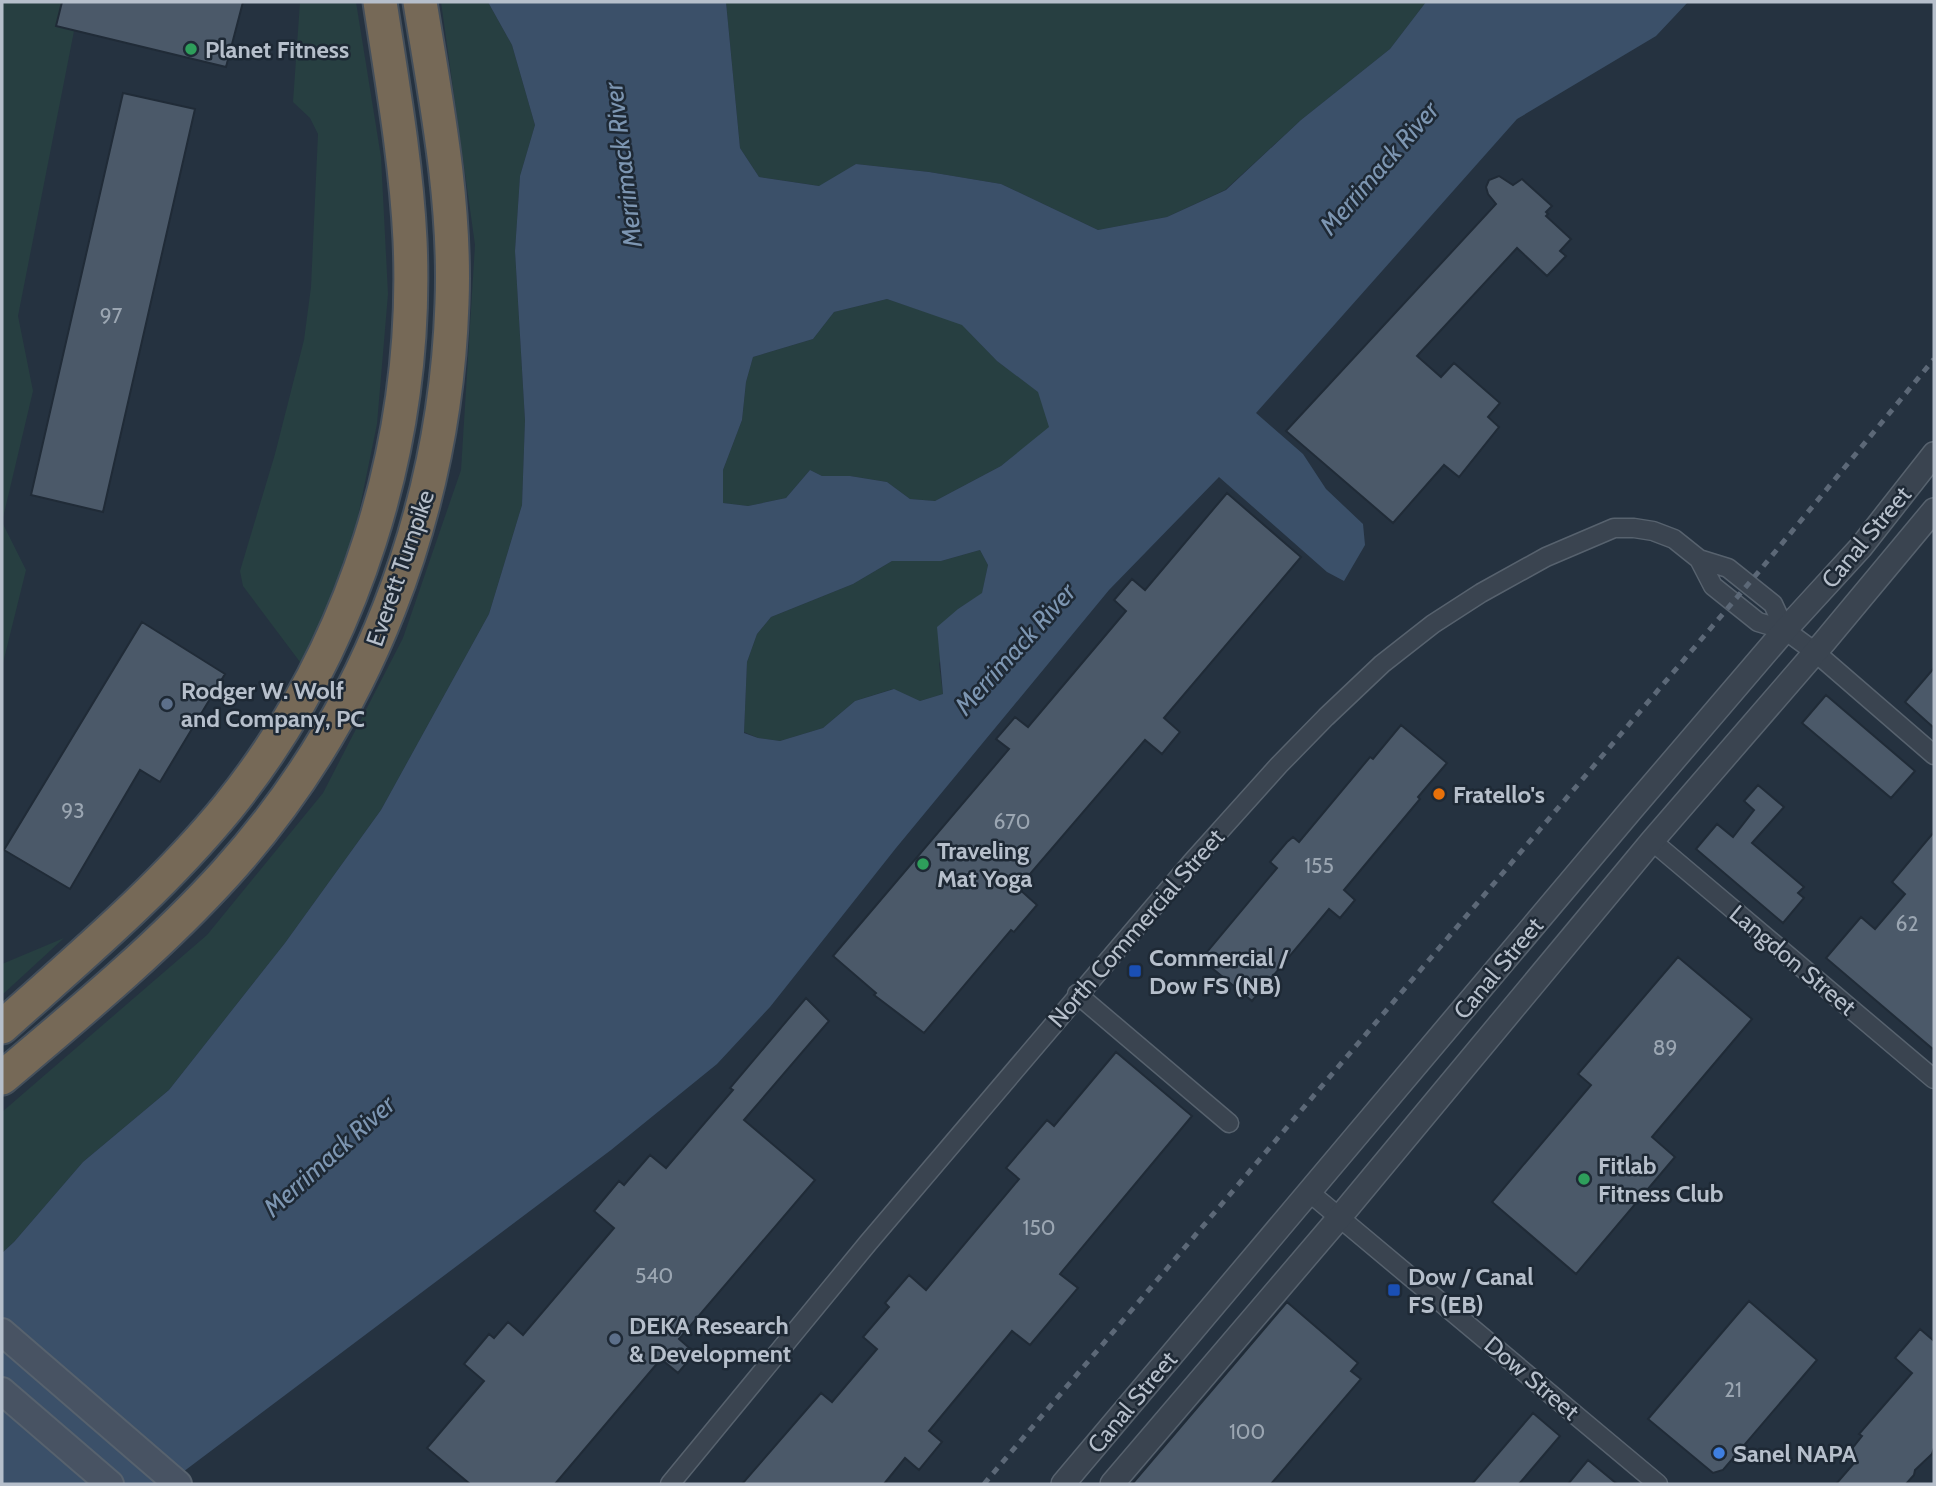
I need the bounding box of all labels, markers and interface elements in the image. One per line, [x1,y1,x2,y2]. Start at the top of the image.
place label: Planet Fitness [205,35,349,64]
marker: Planet Fitness [183,41,199,57]
water label: Merrimack River [597,80,649,250]
water label: Merrimack River [1312,94,1446,242]
house number: 97 [100,303,123,328]
street label: Canal Street [1815,480,1917,594]
street label: Everett Turnpike [360,486,440,650]
water label: Merrimack River [947,576,1083,722]
place label: Rodger W. Wolf and Company, PC [181,676,365,733]
marker: Rodger W. Wolf and Company, PC [159,696,175,712]
place label: Fratello's [1453,780,1545,809]
marker: Fratello's [1431,786,1447,802]
house number: 93 [61,798,85,823]
house number: 670 [994,809,1030,834]
street label: North Commercial Street [1042,823,1230,1033]
place label: Traveling Mat Yoga [937,836,1032,893]
house number: 155 [1304,853,1334,878]
marker: Traveling Mat Yoga [915,856,931,872]
street label: Langdon Street [1724,899,1862,1021]
street label: Canal Street [1447,911,1549,1025]
house number: 62 [1896,911,1918,936]
place label: Commercial / Dow FS (NB) [1149,943,1289,1000]
marker: Commercial / Dow FS (NB) [1127,963,1143,979]
house number: 89 [1653,1035,1677,1060]
water label: Merrimack River [256,1088,402,1224]
place label: Fitlab Fitness Club [1598,1151,1724,1208]
marker: Fitlab Fitness Club [1576,1171,1592,1187]
house number: 150 [1023,1215,1055,1240]
place label: Dow / Canal FS (EB) [1408,1262,1534,1319]
house number: 540 [635,1263,673,1288]
marker: Dow / Canal FS (EB) [1386,1282,1402,1298]
place label: DEKA Research & Development [629,1311,791,1368]
street label: Dow Street [1479,1330,1585,1426]
marker: DEKA Research & Development [607,1331,623,1347]
street label: Canal Street [1081,1345,1183,1459]
house number: 21 [1724,1377,1742,1402]
house number: 100 [1229,1419,1265,1444]
place label: Sanel NAPA [1733,1439,1857,1468]
marker: Sanel NAPA [1711,1445,1727,1461]

